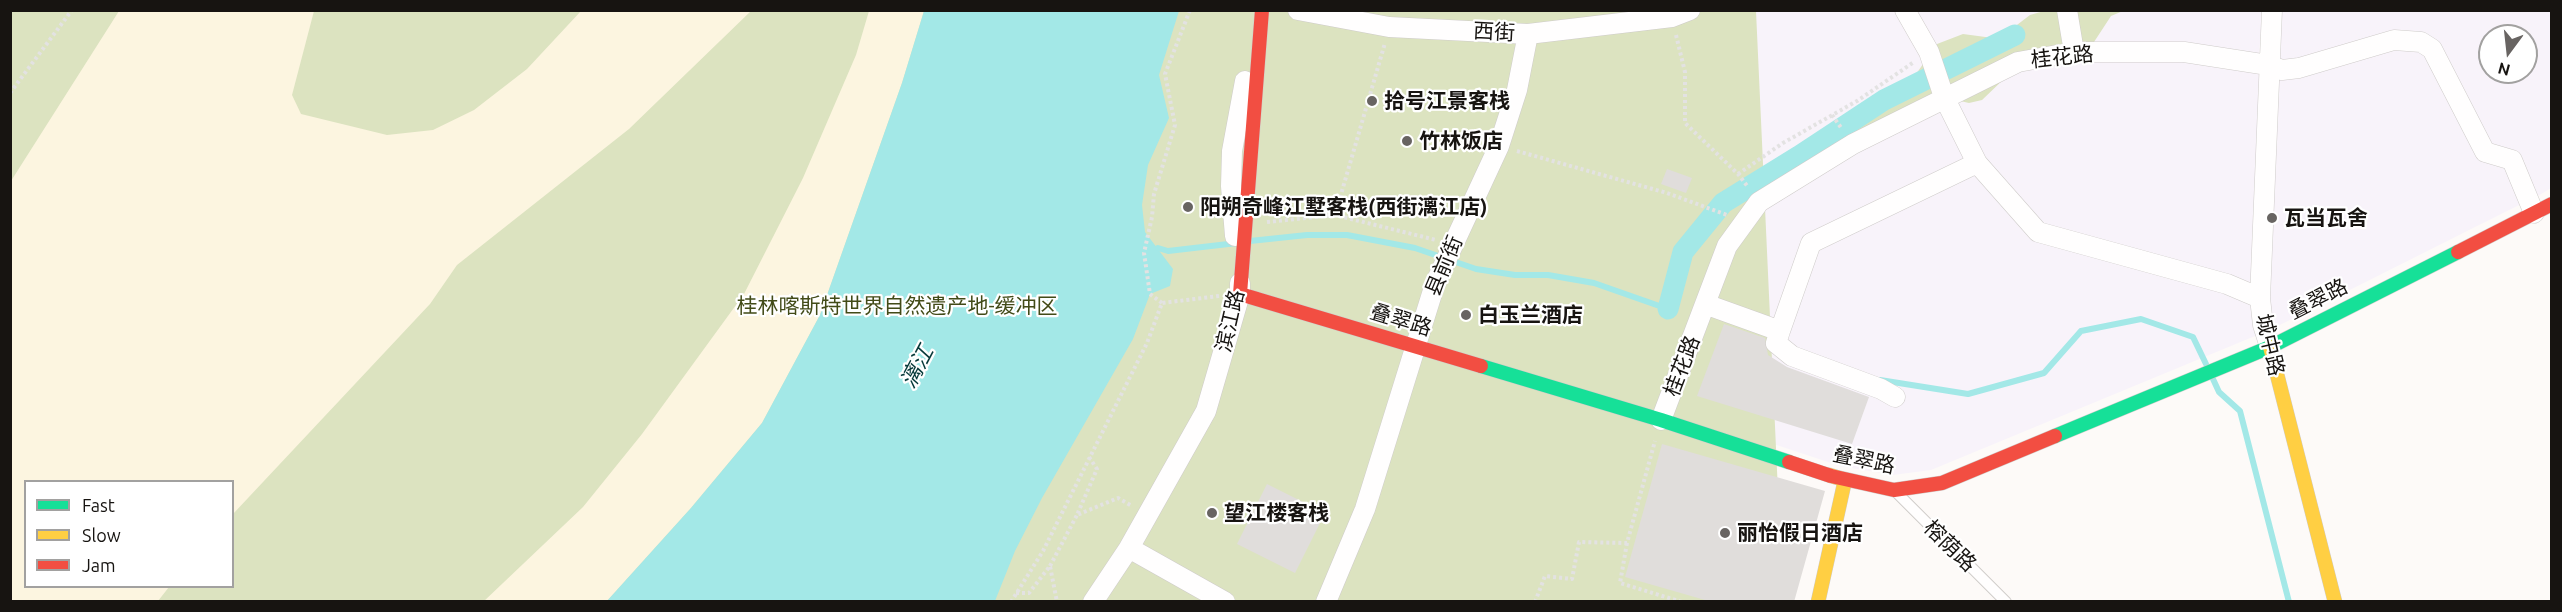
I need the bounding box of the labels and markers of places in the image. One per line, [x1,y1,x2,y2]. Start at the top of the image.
place label: 拾号江景客栈 [1384,88,1510,114]
marker: 拾号江景客栈 [1365,94,1379,108]
place label: 竹林饭店 [1419,128,1503,154]
marker: 竹林饭店 [1400,134,1414,148]
place label: 阳朔奇峰江墅客栈(西街漓江店) [1200,194,1488,220]
marker: 阳朔奇峰江墅客栈(西街漓江店) [1181,200,1195,214]
place label: 瓦当瓦舍 [2284,205,2368,231]
marker: 瓦当瓦舍 [2265,211,2279,225]
place label: 白玉兰酒店 [1478,302,1583,328]
marker: 白玉兰酒店 [1459,308,1473,322]
place label: 望江楼客栈 [1224,500,1329,526]
marker: 望江楼客栈 [1205,506,1219,520]
place label: 丽怡假日酒店 [1737,520,1863,546]
marker: 丽怡假日酒店 [1718,526,1732,540]

